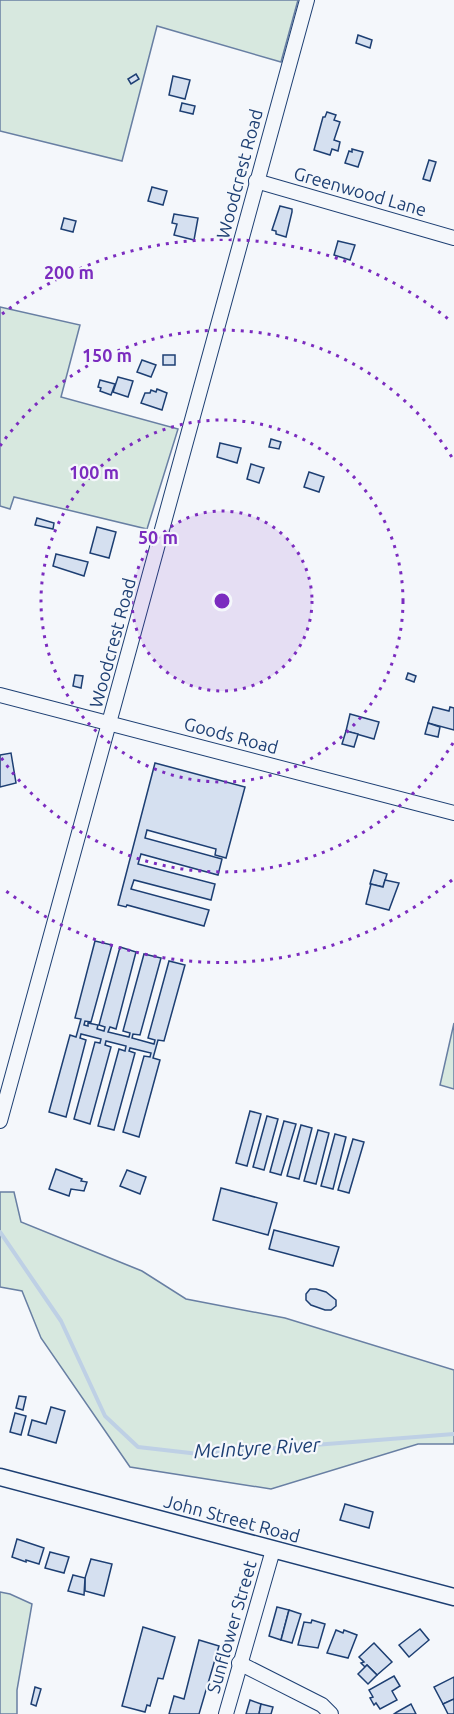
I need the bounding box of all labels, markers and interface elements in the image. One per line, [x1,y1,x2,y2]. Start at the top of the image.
street label: Woodcrest Road [212,107,266,241]
street label: Greenwood Lane [292,163,429,220]
text: 200 m [44,262,94,282]
text: 150 m [82,345,132,365]
text: 100 m [69,462,119,482]
text: 50 m [138,527,178,547]
street label: Woodcrest Road [85,576,139,710]
centre of rings [212,591,232,611]
street label: Goods Road [182,713,281,757]
water label: McIntyre River [193,1433,322,1462]
street label: John Street Road [162,1490,302,1546]
street label: Sunflower Street [203,1558,260,1695]

